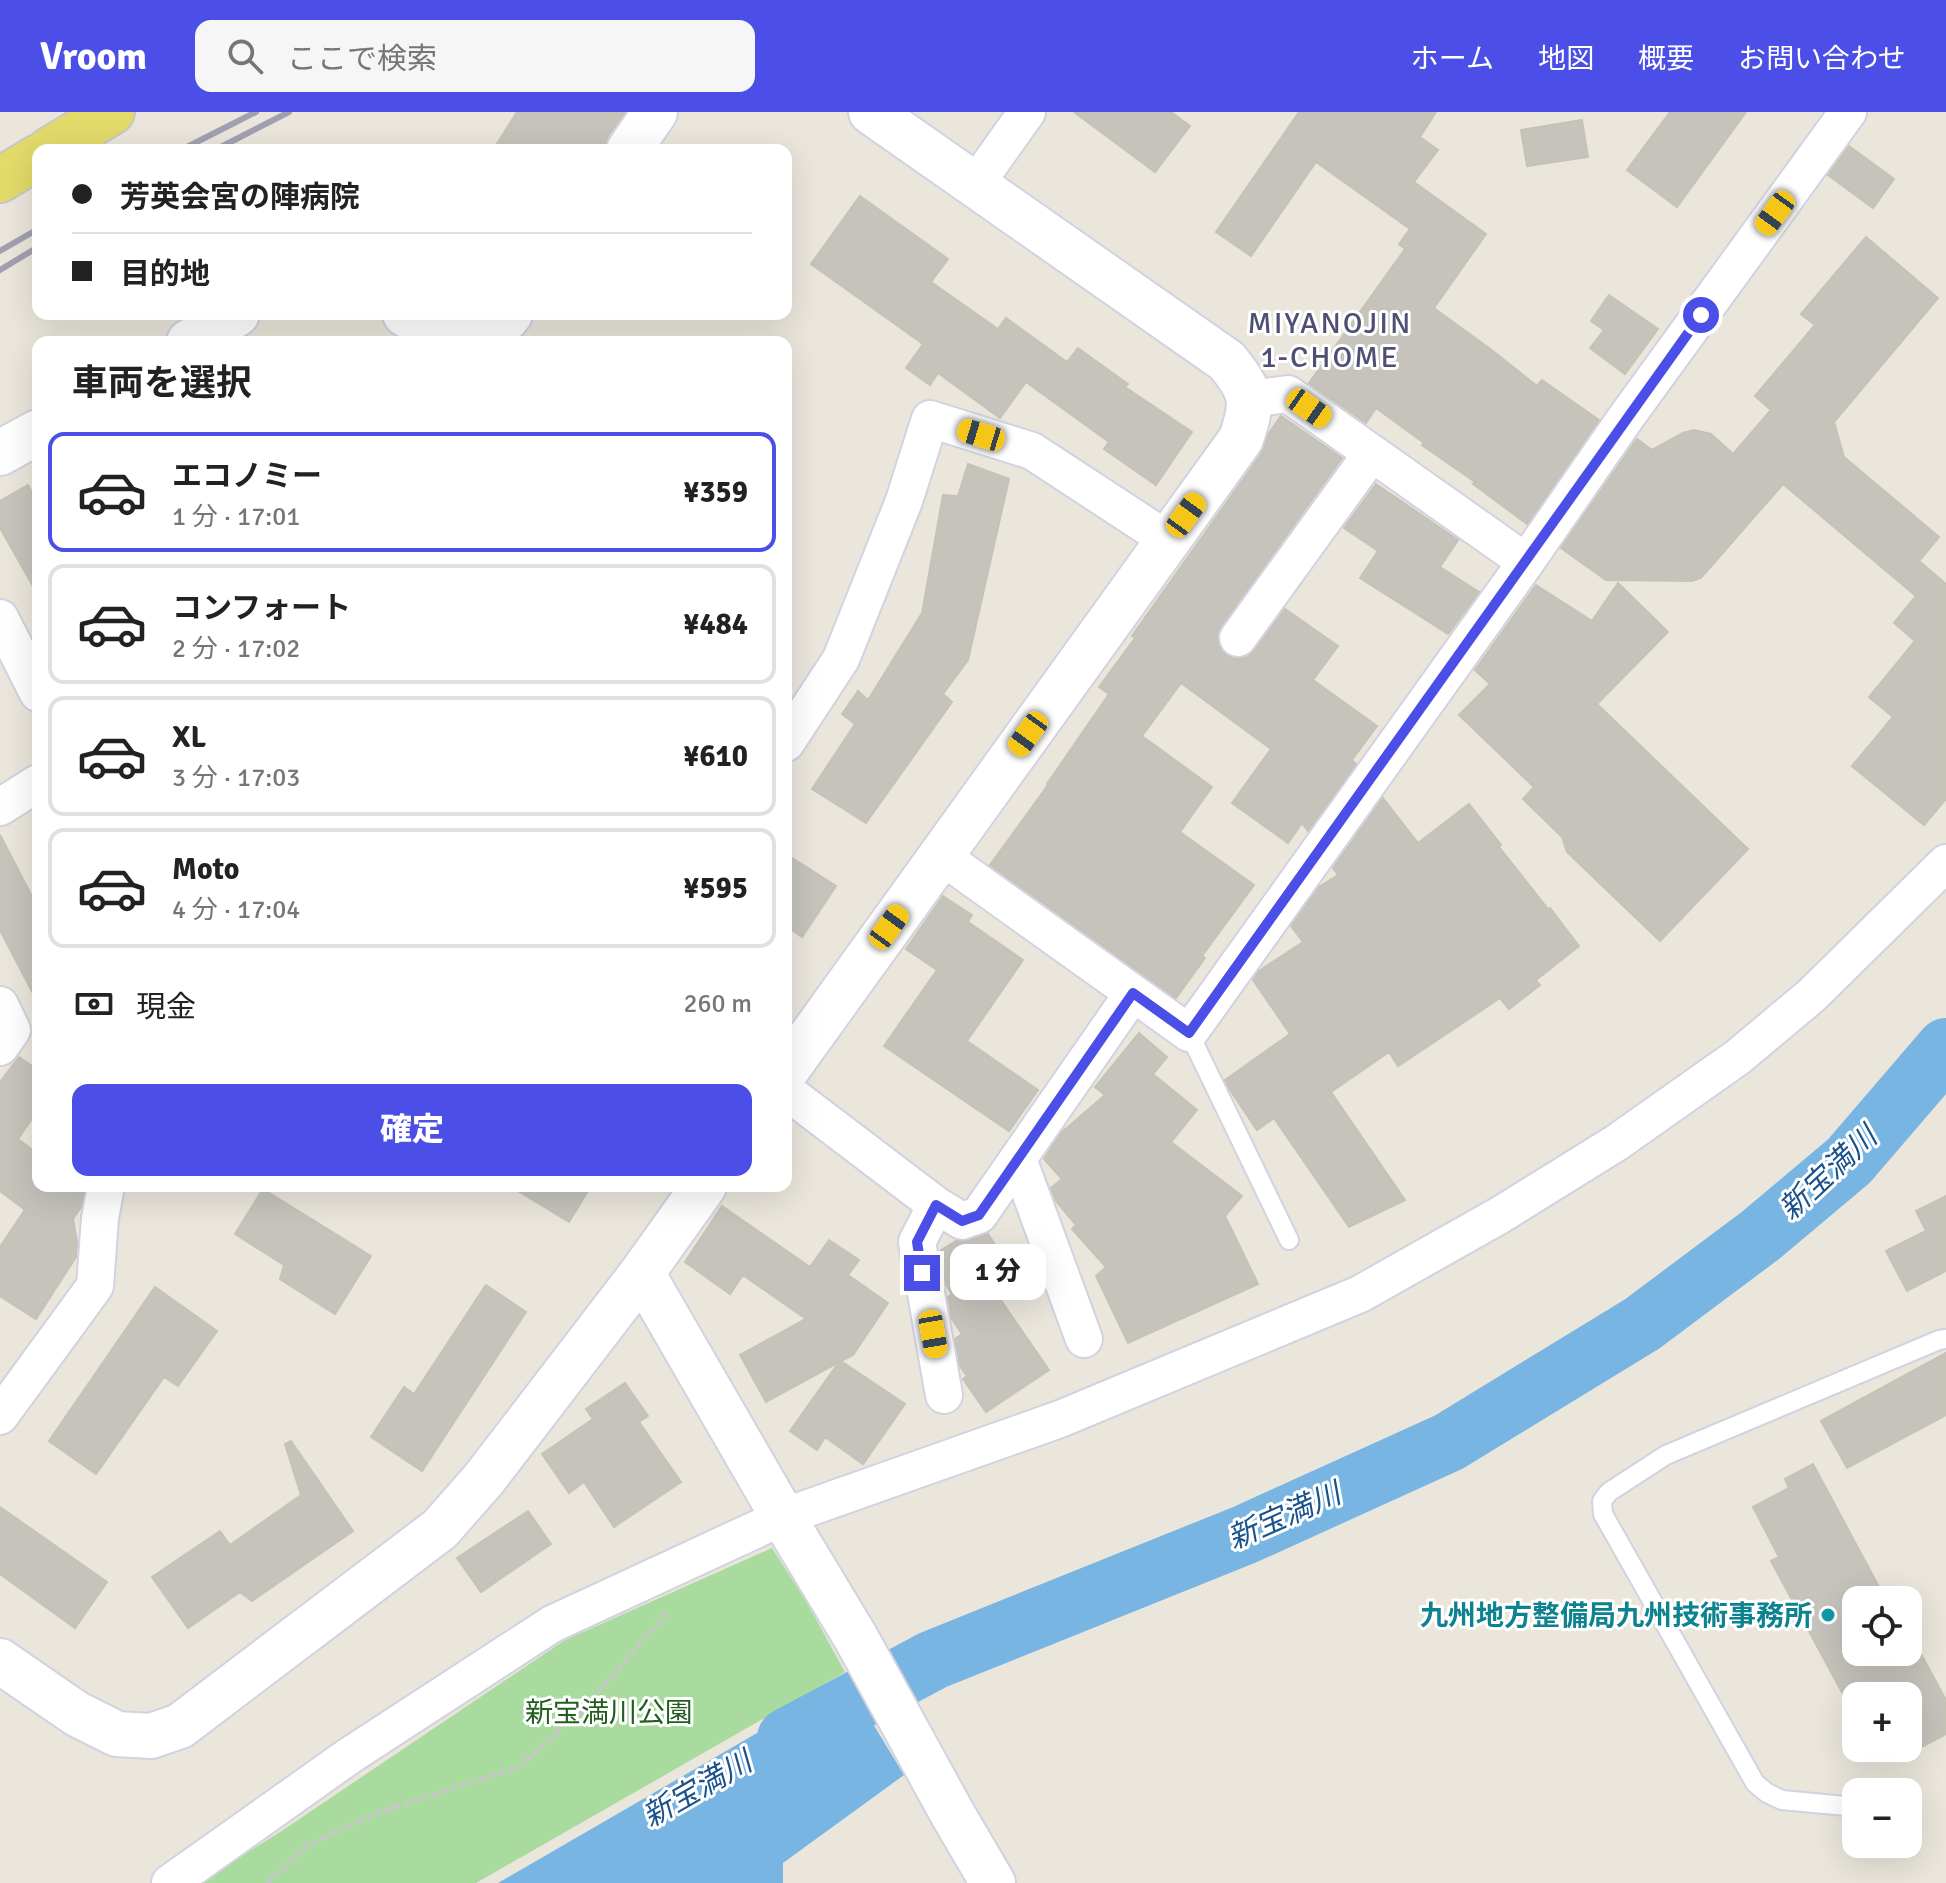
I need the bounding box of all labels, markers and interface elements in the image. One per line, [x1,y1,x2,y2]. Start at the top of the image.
search box [195,20,755,92]
text: Vroom [40,33,147,80]
icon: search [223,34,267,78]
text: ここで検索 [287,41,437,78]
text: ホーム [1411,42,1494,76]
text: 地図 [1538,42,1594,76]
text: 概要 [1638,42,1694,76]
text: お問い合わせ [1738,42,1906,76]
text: 芳英会宮の陣病院 [120,179,360,216]
car [1751,187,1799,239]
text: 目的地 [120,256,210,293]
route start [1683,297,1719,333]
district label: MIYANOJIN 1-CHOME [1248,305,1412,376]
text: 車両を選択 [72,361,252,406]
car [1282,384,1336,432]
car [955,417,1007,453]
icon: car [76,456,148,528]
text: エコノミー [172,458,322,495]
text: ¥359 [683,474,748,511]
car [1162,489,1210,541]
text: 1 分 · 17:01 [172,501,300,533]
icon: car [76,588,148,660]
text: コンフォート [172,590,351,627]
text: ¥484 [683,606,748,643]
text: 2 分 · 17:02 [172,633,300,665]
car [1004,708,1052,760]
text: XL [172,719,206,756]
icon: car [76,720,148,792]
text: ¥610 [683,738,748,775]
text: 3 分 · 17:03 [172,762,300,794]
text: Moto [172,851,239,888]
icon: car [76,852,148,924]
text: ¥595 [683,870,748,907]
text: 4 分 · 17:04 [172,894,300,926]
car [865,901,913,953]
icon: cash [72,982,116,1026]
text: 260 m [683,988,752,1020]
text: 現金 [136,989,196,1026]
button: 確定 [72,1084,752,1176]
water label: 新宝満川 [1772,1117,1887,1228]
callout: 1 分 [950,1245,1046,1301]
route end [904,1255,940,1291]
text: 1 分 [975,1256,1021,1288]
car [917,1308,949,1360]
water label: 新宝満川 [1222,1474,1349,1558]
map controls [1842,1586,1922,1858]
button: locate [1842,1586,1922,1666]
place label: 九州地方整備局九州技術事務所 [1420,1599,1812,1633]
marker: 九州地方整備局九州技術事務所 [1819,1606,1837,1624]
button: + [1842,1682,1922,1762]
park label: 新宝満川公園 [525,1696,693,1730]
water label: 新宝満川 [636,1742,761,1835]
button: − [1842,1778,1922,1858]

